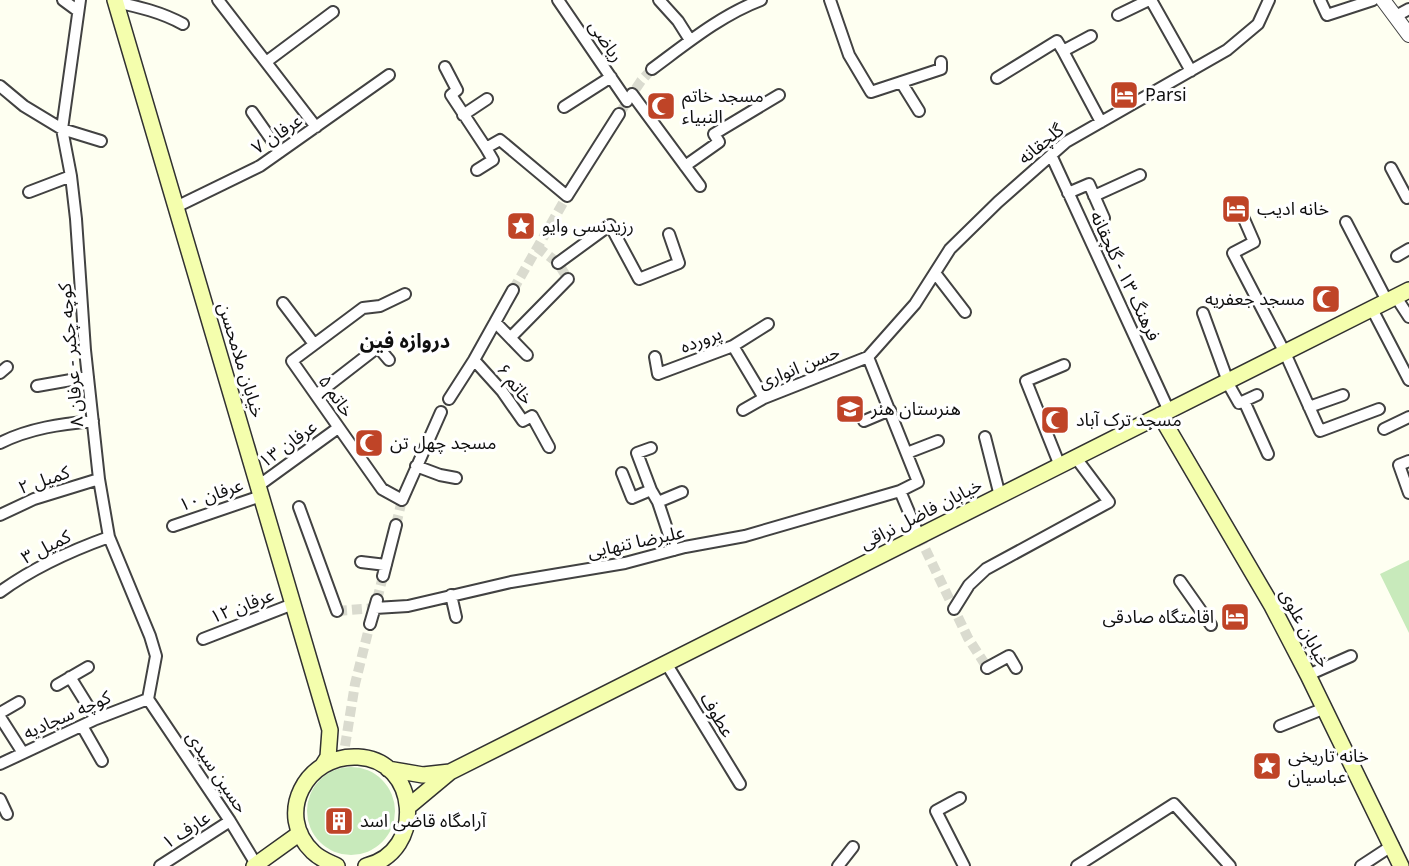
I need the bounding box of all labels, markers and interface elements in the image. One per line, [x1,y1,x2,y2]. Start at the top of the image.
street label: ریاضی [577,11,635,71]
place label: Parsi [1145,76,1187,114]
place label: مسجد خاتم النبیاء [682,77,764,136]
hotel icon: Parsi [1108,79,1140,111]
mosque icon: مسجد خاتم النبیاء [645,90,677,122]
street label: عرفان ۷ [243,103,311,165]
street label: گلچقانه [1009,113,1074,175]
place label: خانه ادیب [1257,190,1329,228]
hotel icon: خانه ادیب [1220,193,1252,225]
street label: فرهنگ ۱۳ - گلچقانه [1078,204,1172,348]
place label: رزیدنسی وایو [542,207,634,245]
place icon: رزیدنسی وایو [505,210,537,242]
place label: مسجد جعفریه [1205,280,1305,318]
street label: کوچه چکبر - عرفان ۸ [46,281,96,429]
mosque icon: مسجد جعفریه [1310,283,1342,315]
street label: خیابان ملامحسن [205,297,277,423]
street label: پرورده [674,315,728,365]
district label: دروازه فین [360,321,450,363]
street label: حسن انواری [752,333,846,401]
street label: خاتم ۶ [486,354,544,414]
street label: خاتم ۵ [307,366,365,426]
place label: هنرستان هنر [870,390,961,428]
school or university icon: هنرستان هنر [834,393,866,425]
place label: مسجد ترک آباد [1076,401,1182,439]
mosque icon: مسجد ترک آباد [1039,404,1071,436]
street label: عرفان ۱۳ [250,409,326,479]
place label: مسجد چهل تن [390,424,497,462]
mosque icon: مسجد چهل تن [353,427,385,459]
street label: کمیل ۲ [13,453,76,507]
street label: عرفان ۱۰ [173,466,249,524]
street label: خیابان فاضل نراقی [853,467,989,561]
street label: علیرضا تنهایی [584,513,688,571]
street label: کمیل ۳ [14,518,79,576]
street label: عرفان ۱۲ [204,576,280,636]
street label: خیابان علوی [1268,581,1342,675]
place label: اقامتگاه صادقی [1103,598,1214,636]
hotel icon: اقامتگاه صادقی [1219,601,1251,633]
street label: کوچه سجادیه [17,678,118,751]
street label: عطوف [688,685,746,745]
street label: حسین سیدی [175,722,259,822]
place label: خانه تاریخی عباسیان [1288,737,1369,796]
place icon: خانه تاریخی عباسیان [1251,750,1283,782]
street label: عارف ۱ [153,800,219,860]
place label: آرامگاه قاضی اسد [360,802,487,840]
building icon: آرامگاه قاضی اسد [323,805,355,837]

